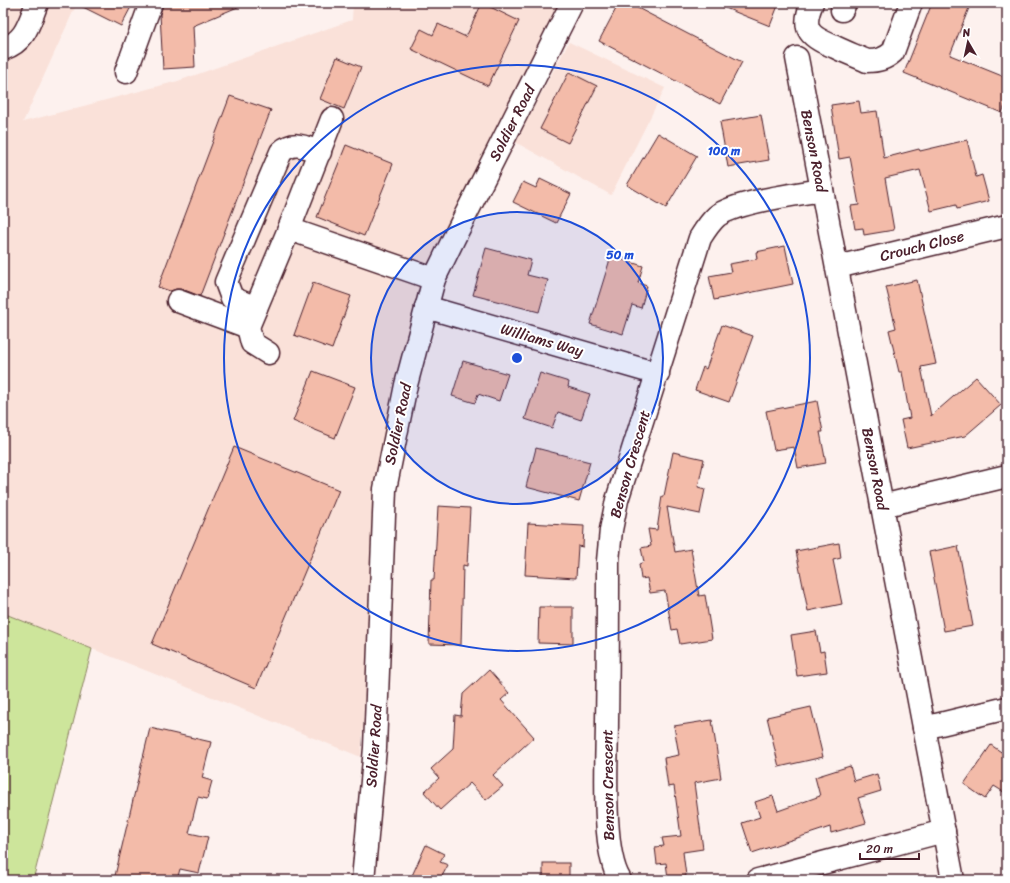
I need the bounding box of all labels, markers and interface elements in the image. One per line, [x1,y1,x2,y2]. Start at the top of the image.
north arrow [948,22,988,62]
text: N [960,23,972,43]
street label: Soldier Road [482,79,543,166]
street label: Benson Road [793,107,835,196]
text: 100 m [708,140,741,162]
street label: Crouch Close [877,223,967,269]
text: 50 m [606,244,634,266]
street label: Williams Way [497,316,587,364]
centre of rings [510,351,524,365]
street label: Soldier Road [377,380,420,467]
street label: Benson Crescent [602,407,658,521]
street label: Benson Road [854,425,896,514]
street label: Soldier Road [358,703,390,788]
street label: Benson Crescent [594,729,622,841]
scale bar [860,835,919,861]
text: 20 m [866,838,893,860]

